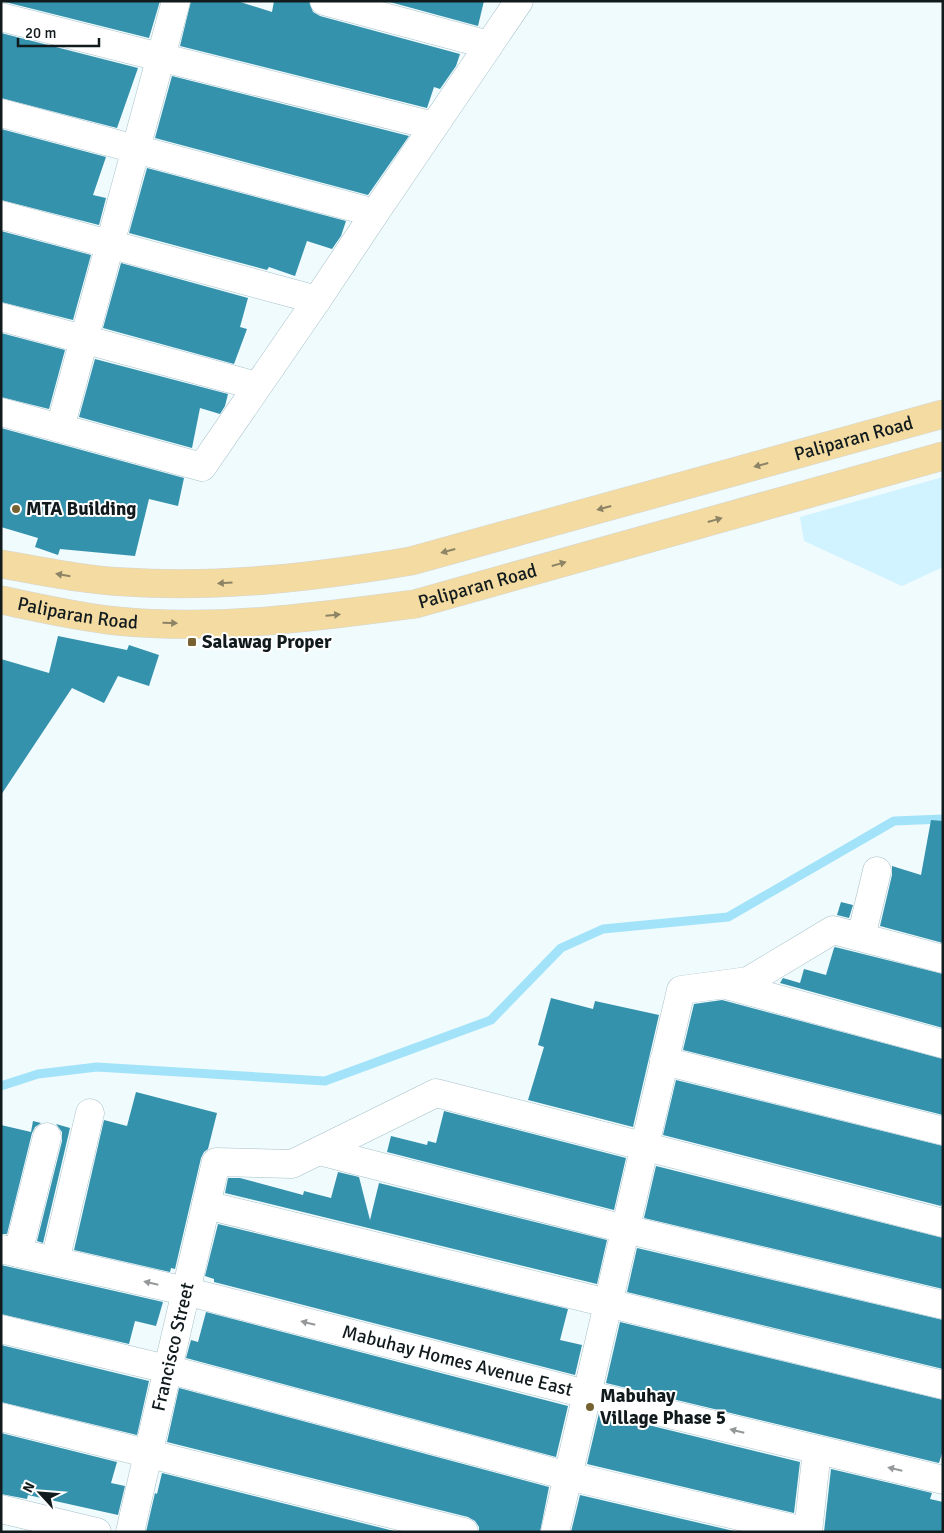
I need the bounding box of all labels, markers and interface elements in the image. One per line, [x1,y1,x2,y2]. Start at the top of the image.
scale bar [18,15,99,47]
text: 20 m [25,24,56,42]
street label: Paliparan Road [792,411,916,467]
one-way arrow [753,461,768,469]
place label: MTA Building [26,497,137,521]
marker: MTA Building [10,503,22,515]
one-way arrow [597,504,612,512]
one-way arrow [708,515,723,523]
one-way arrow [440,547,455,555]
street label: Paliparan Road [415,558,540,615]
one-way arrow [551,559,566,567]
one-way arrow [54,570,70,578]
one-way arrow [216,579,232,587]
street label: Paliparan Road [15,592,139,635]
one-way arrow [325,610,341,618]
one-way arrow [163,620,179,628]
place label: Salawag Proper [202,630,332,654]
marker: Salawag Proper [186,636,198,648]
one-way arrow [143,1279,158,1287]
street label: Francisco Street [146,1280,200,1414]
one-way arrow [301,1319,316,1327]
street label: Mabuhay Homes Avenue East [340,1320,576,1402]
place label: Mabuhay Village Phase 5 [600,1384,726,1430]
marker: Mabuhay Village Phase 5 [584,1401,596,1413]
one-way arrow [730,1427,745,1435]
one-way arrow [888,1465,903,1473]
north arrow [15,1468,65,1518]
text: N [19,1479,39,1496]

